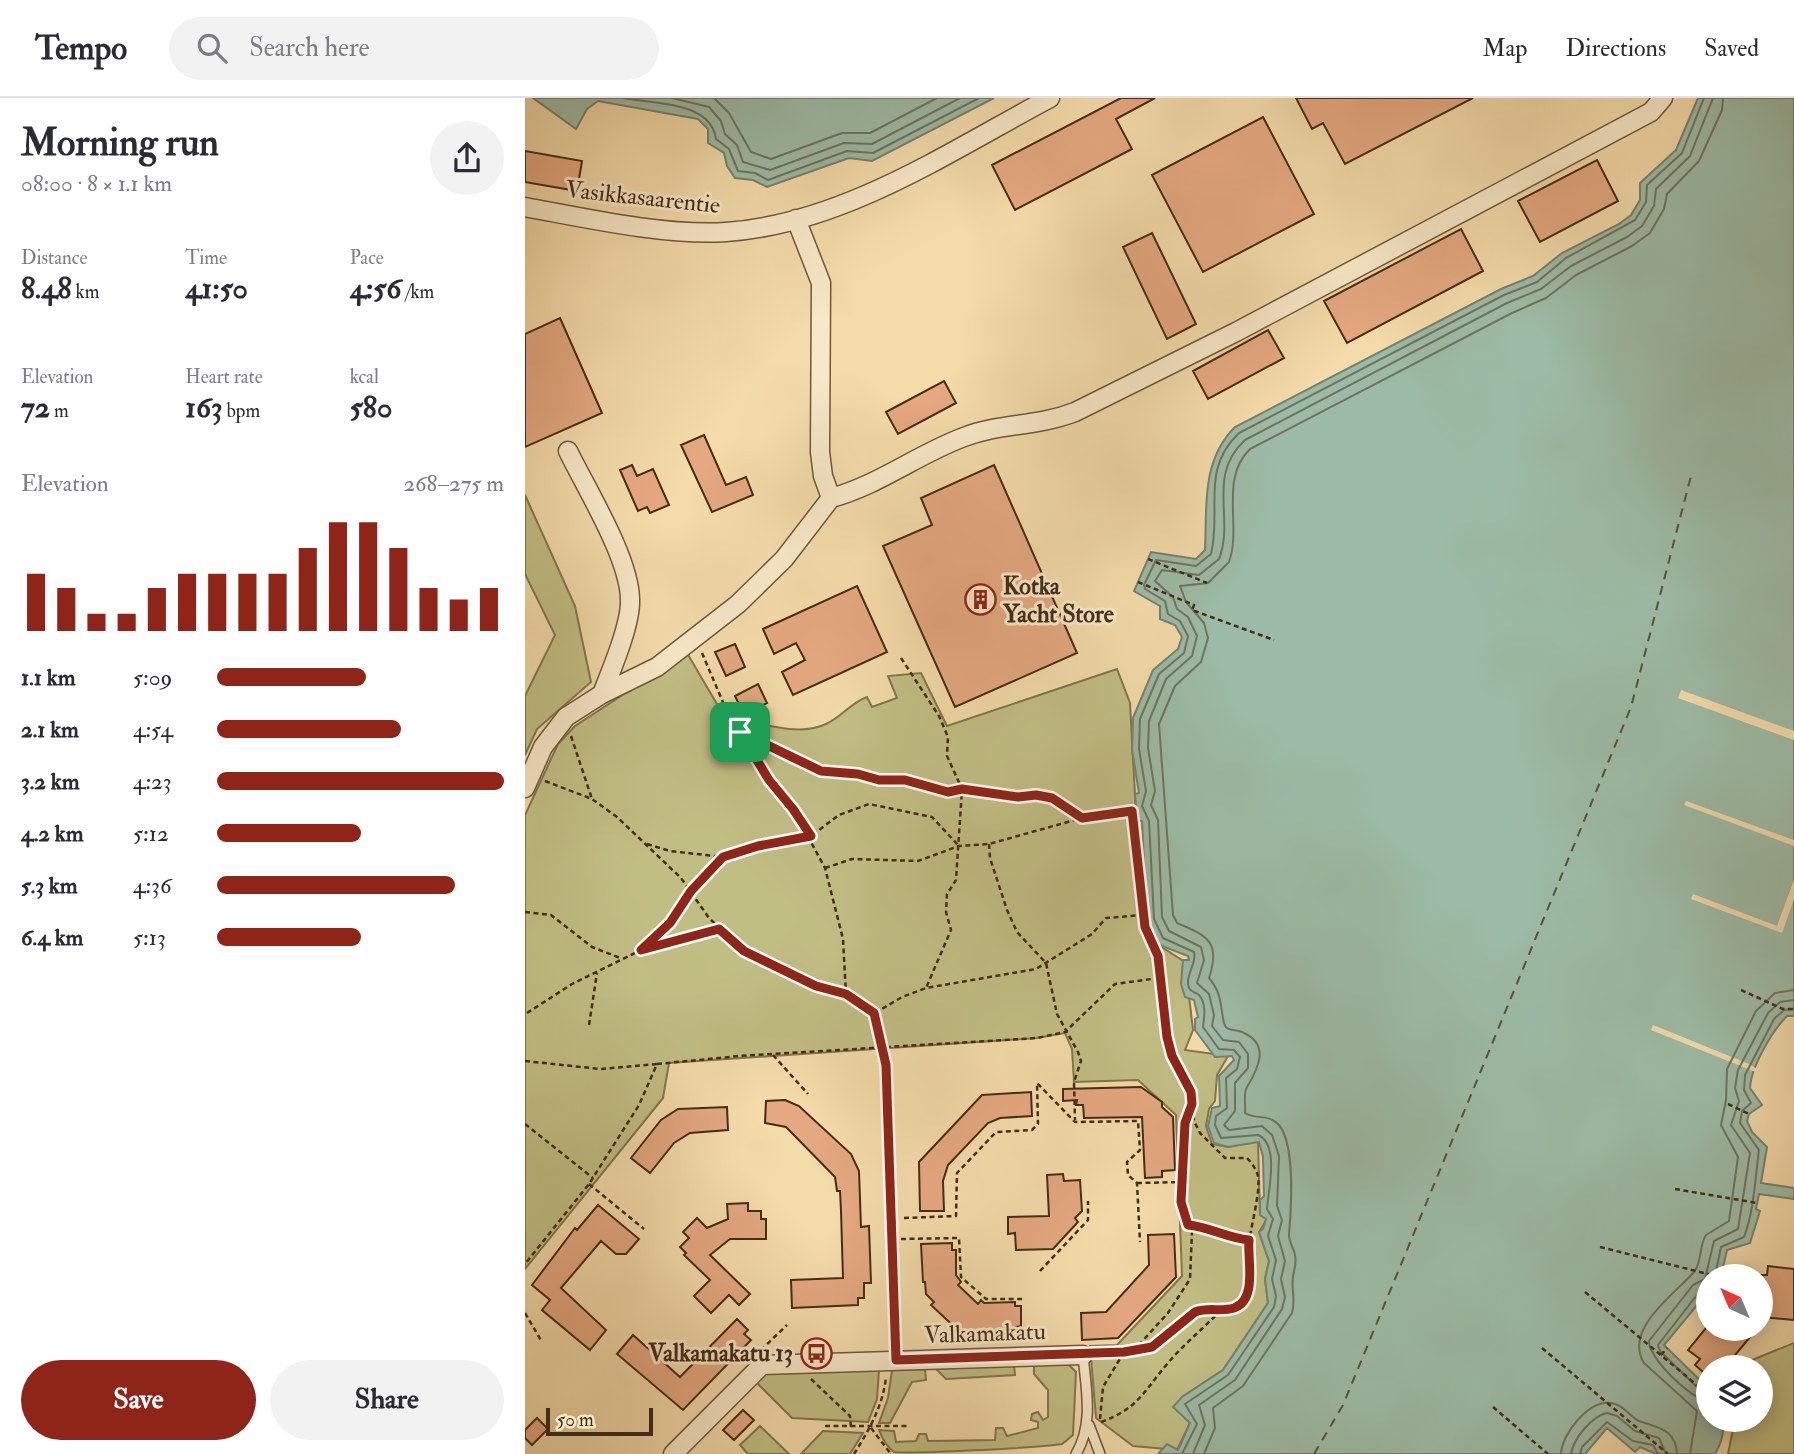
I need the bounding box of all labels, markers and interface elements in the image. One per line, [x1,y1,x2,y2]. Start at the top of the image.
search box [169,17,659,80]
text: Tempo [35,28,127,69]
icon: search [193,29,231,67]
text: Search here [249,32,369,64]
text: Map [1482,33,1527,64]
text: Directions [1565,33,1666,64]
text: Saved [1704,33,1759,64]
text: Morning run [21,119,219,167]
button: share [430,121,504,195]
text: 08:00 · 8 × 1.1 km [21,169,172,198]
street label: Vasikkasaarentie [564,174,722,221]
text: Distance [21,246,87,270]
text: Time [185,246,227,270]
text: Pace [350,246,384,270]
text: 8.48 [21,270,72,307]
text: 41:50 [185,270,248,307]
text: 4:56 [350,270,401,307]
text: km [72,280,99,304]
text: /km [401,280,434,304]
text: Elevation [21,365,93,389]
text: Heart rate [185,365,263,389]
text: kcal [350,365,379,389]
text: 72 [21,389,50,426]
text: 163 [185,389,223,426]
text: 580 [350,389,392,426]
text: m [50,399,69,423]
text: bpm [223,399,260,423]
text: Elevation [21,469,109,498]
text: 268–275 m [403,469,504,498]
place label: Kotka Yacht Store [1002,571,1114,630]
building icon: Kotka Yacht Store [963,583,997,617]
text: 1.1 km [21,663,76,692]
text: 5:09 [133,663,172,692]
pin [710,702,770,762]
icon: arrive [721,713,759,751]
text: 2.1 km [21,715,79,744]
text: 4:54 [133,715,173,744]
text: 3.2 km [21,767,80,796]
text: 4:23 [133,767,172,796]
text: 4.2 km [21,819,84,848]
text: 5:12 [133,819,169,848]
text: 5.3 km [21,871,78,900]
text: 4:36 [133,871,172,900]
text: 6.4 km [21,923,83,952]
text: 5:13 [133,923,166,952]
north arrow [1696,1264,1773,1340]
map controls [1696,1264,1773,1432]
street label: Valkamakatu [924,1316,1046,1351]
bus stop icon: Valkamakatu 13 [799,1336,833,1370]
place label: Valkamakatu 13 [647,1338,793,1369]
button: layers [1696,1355,1773,1432]
button: Save [21,1360,256,1440]
button: Share [270,1360,504,1440]
scale bar [546,1405,653,1437]
text: 50 m [557,1408,594,1432]

